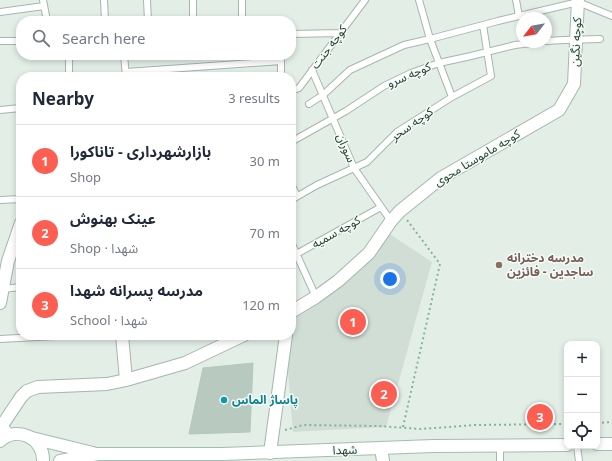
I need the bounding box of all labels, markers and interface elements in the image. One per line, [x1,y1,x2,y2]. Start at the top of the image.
north arrow [516,12,552,48]
search box [16,16,296,60]
street label: کوچه نگین [566,16,585,67]
street label: کوچه جنت [306,20,351,72]
icon: search [30,27,52,49]
text: Search here [62,28,145,48]
street label: کوچه سرو [384,57,434,91]
text: Nearby [32,87,94,110]
text: 3 results [228,89,280,107]
street label: کوچه سحر [386,102,437,145]
street label: کوچه ماموستا محوی [431,125,524,190]
street label: سوران [333,131,360,165]
text: بازارشهرداری - تاناکورا [70,141,211,161]
text: 1 [41,152,49,170]
text: 30 m [250,152,280,170]
text: Shop [70,168,101,186]
text: عینک بهنوش [70,208,156,228]
street label: کوچه سمیه [308,211,364,252]
text: 2 [41,224,49,242]
text: 70 m [250,224,280,242]
text: Shop · شهدا [70,239,138,257]
place label: مدرسه دخترانه ساجدین - فائزین [507,249,593,280]
marker: مدرسه دخترانه ساجدین - فائزین [494,260,504,270]
your location [380,269,400,289]
text: مدرسه پسرانه شهدا [70,280,203,300]
text: 3 [41,296,49,314]
text: 120 m [242,296,280,314]
pin: 1 [340,307,366,337]
text: School · شهدا [70,311,148,329]
map controls [564,341,600,449]
button: + [564,341,600,377]
button: − [564,377,600,413]
pin: 2 [371,379,397,409]
place label: پاساژ الماس [232,391,298,409]
marker: پاساژ الماس [219,395,229,405]
pin: 3 [527,402,553,432]
button: locate [564,413,600,449]
street label: شهدا [332,441,358,458]

